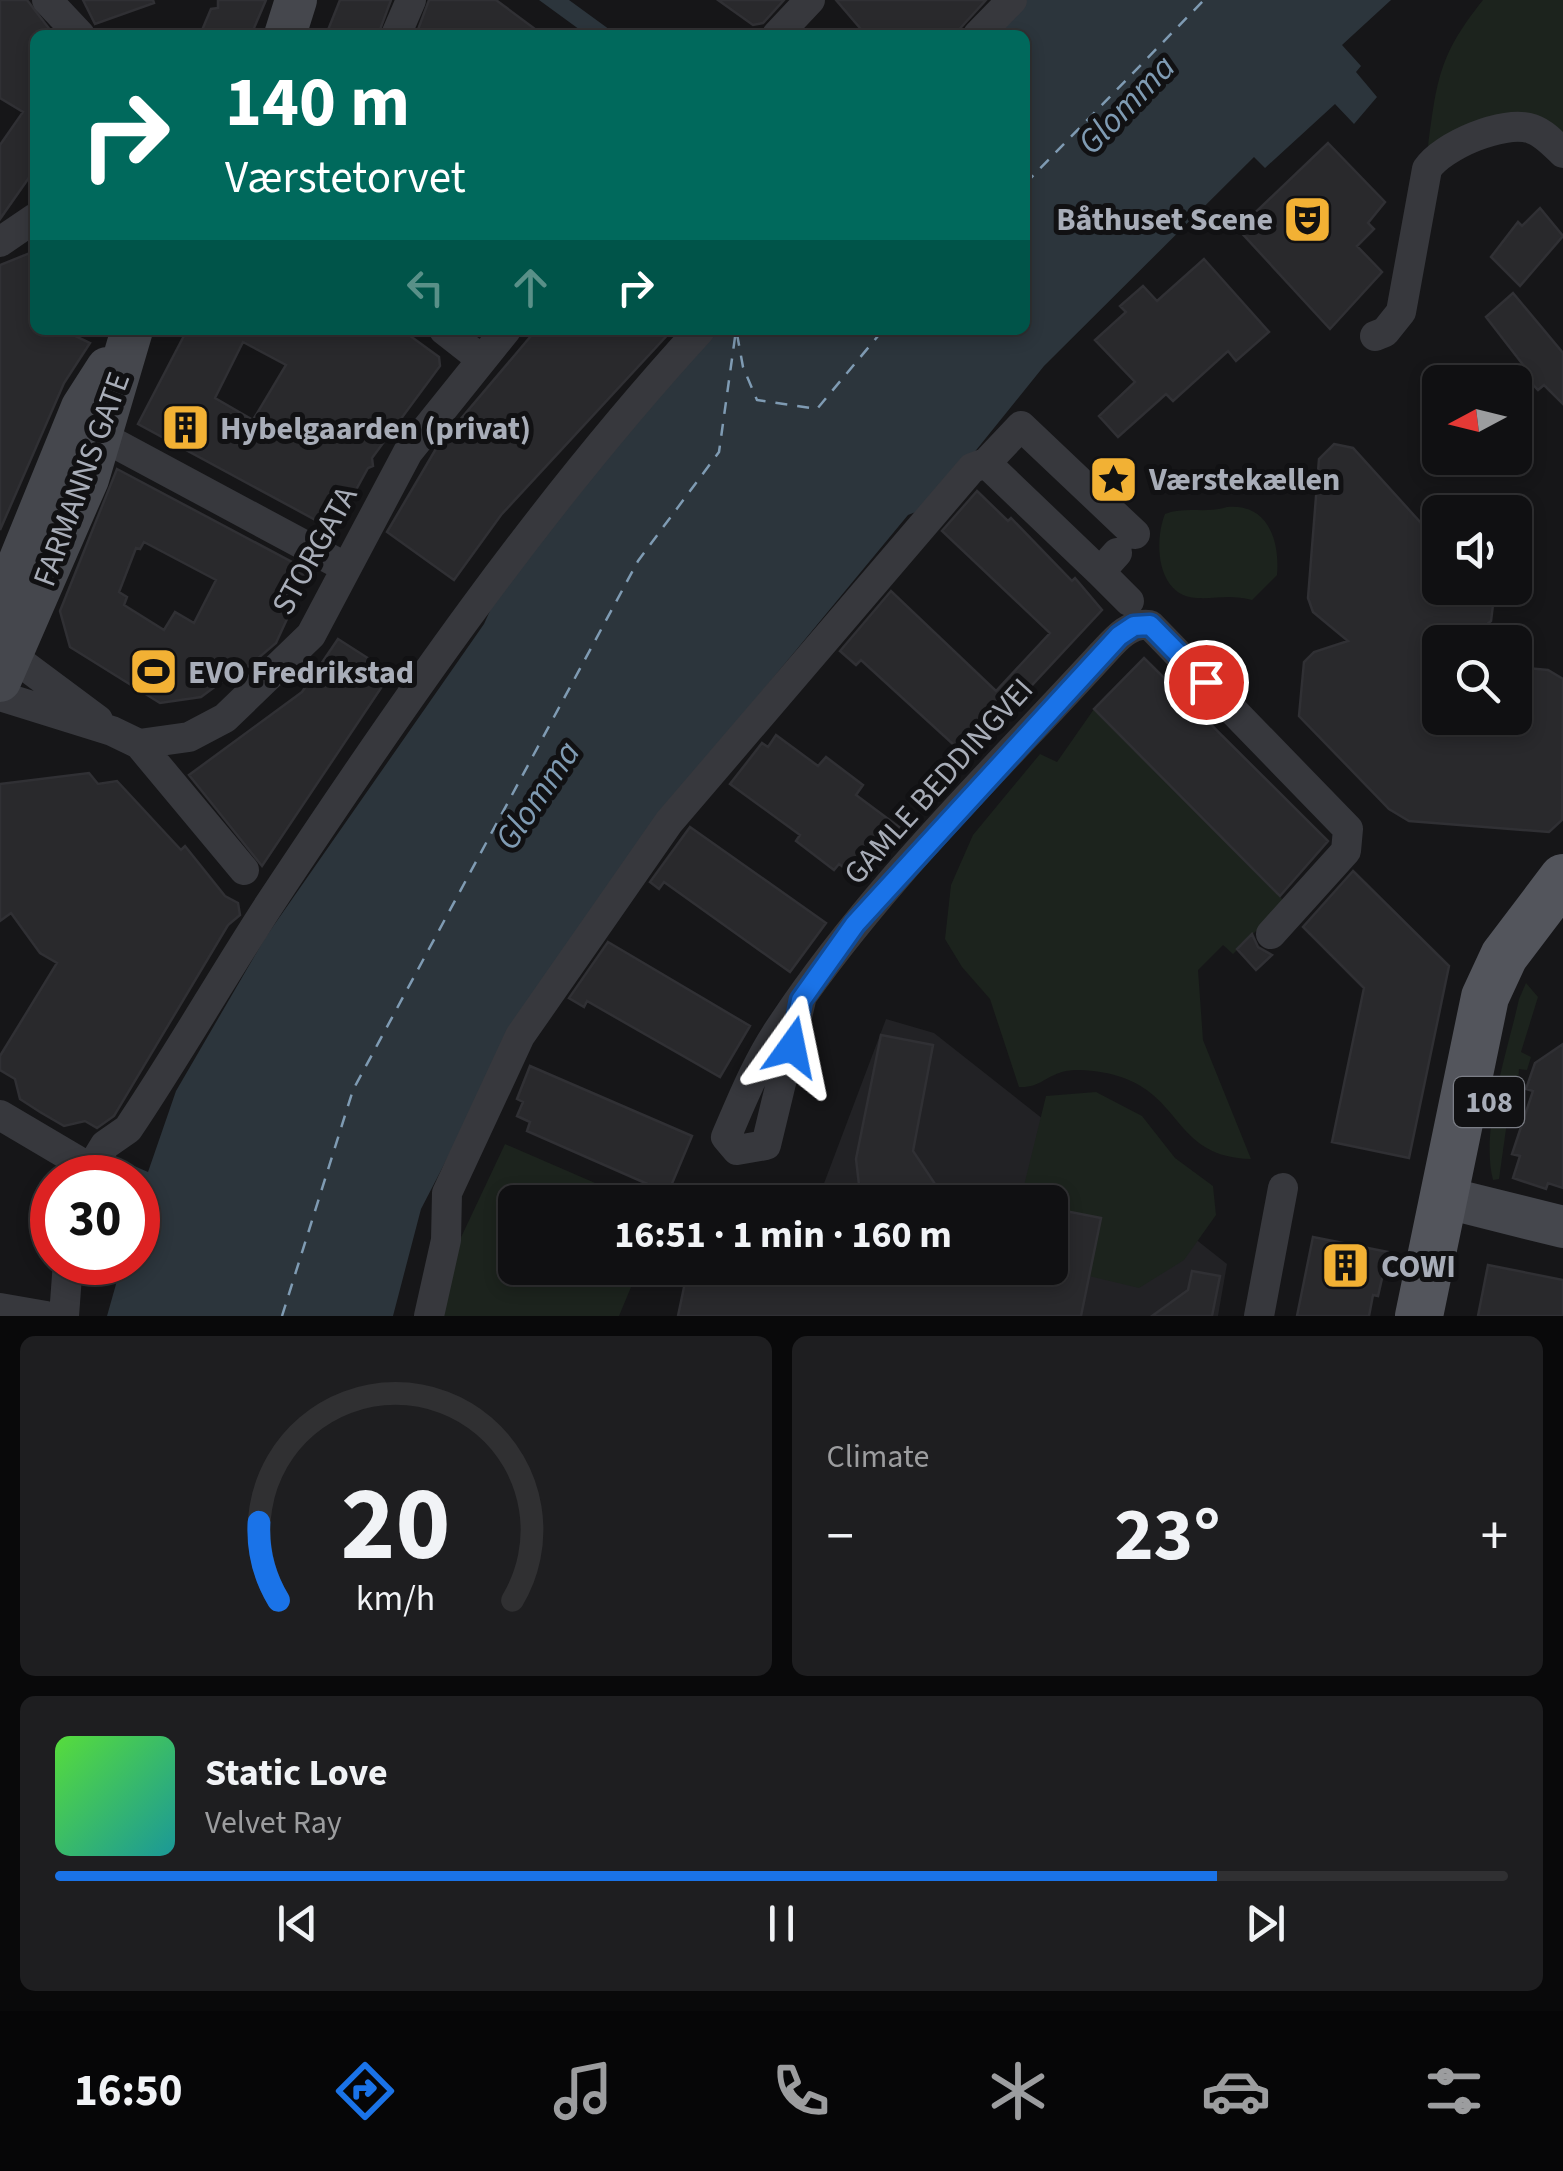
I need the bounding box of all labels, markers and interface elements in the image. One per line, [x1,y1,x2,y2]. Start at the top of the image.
water label: Glomma [1066,43,1187,166]
text: 140 m [225,53,410,153]
icon: right [60,70,190,200]
text: Værstetorvet [225,146,466,210]
theatre icon: Båthuset Scene [1282,193,1334,245]
place label: Båthuset Scene [1056,197,1273,243]
icon: left [398,260,453,315]
icon: ahead [503,260,558,315]
icon: right [608,260,663,315]
north arrow [1422,365,1532,475]
map controls [1422,365,1532,735]
street label: FARMANNS GATE [22,366,142,593]
building icon: Hybelgaarden (privat) [159,402,211,454]
place label: Hybelgaarden (privat) [220,406,531,452]
place icon: Værstekællen [1088,453,1140,505]
place label: Værstekællen [1148,457,1340,503]
street label: STORGATA [261,477,369,623]
button: sound [1422,495,1532,605]
button: search [1422,625,1532,735]
pin [1164,640,1249,725]
sports icon: EVO Fredrikstad [127,646,179,698]
place label: EVO Fredrikstad [188,650,414,696]
icon: arrive [1179,655,1234,710]
street label: GAMLE BEDDINGVEI [833,668,1044,895]
water label: Glomma [483,731,593,860]
position arrow [740,995,844,1099]
road number: 108 [1454,1077,1524,1127]
speed limit sign: 30 [30,1155,160,1285]
text: 16:51 · 1 min · 160 m [614,1208,952,1262]
building icon: COWI [1320,1240,1372,1292]
place label: COWI [1381,1244,1456,1290]
text: Climate [827,1434,929,1480]
text: 20 [341,1452,451,1600]
text: 23° [1114,1482,1221,1589]
text: − [827,1498,854,1576]
text: + [1481,1498,1508,1576]
text: km/h [356,1573,435,1624]
text: Static Love [205,1746,388,1800]
text: Velvet Ray [205,1800,342,1846]
icon: previous [270,1896,325,1951]
icon: pause [754,1896,809,1951]
icon: next [1238,1896,1293,1951]
icon: directions [330,2056,400,2126]
icon: music [548,2056,618,2126]
icon: phone [766,2056,836,2126]
icon: climate [983,2056,1053,2126]
icon: car [1201,2056,1271,2126]
icon: filters [1419,2056,1489,2126]
text: 16:50 [74,2059,182,2123]

